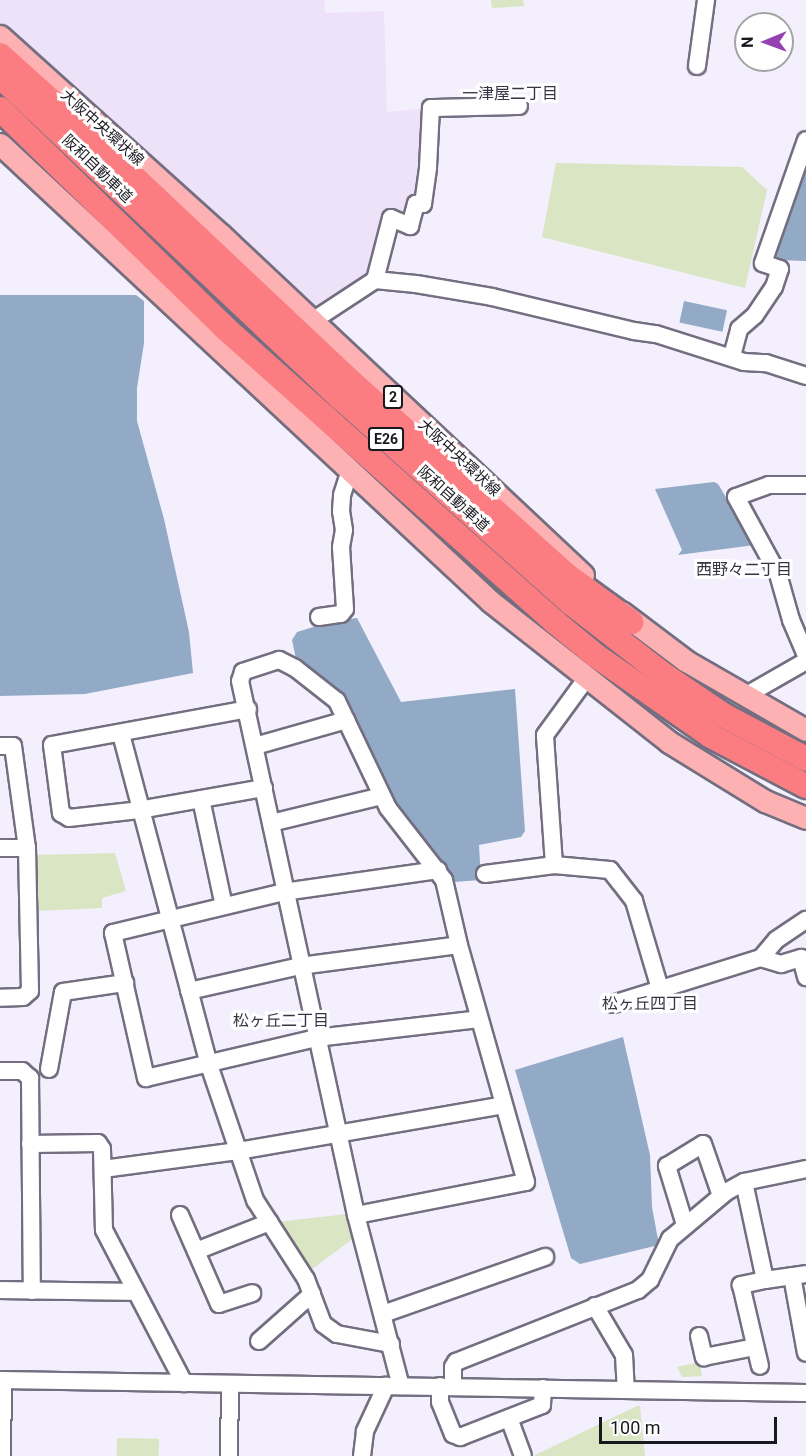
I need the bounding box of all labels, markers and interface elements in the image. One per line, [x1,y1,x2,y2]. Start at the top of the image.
north arrow [734,12,794,72]
text: N [738,36,757,48]
district label: 一津屋二丁目 [462,84,558,104]
street label: 大阪中央環状線 [57,86,147,170]
street label: 阪和自動車道 [58,131,136,207]
road number: 2 [382,386,404,408]
street label: 大阪中央環状線 [414,416,504,500]
road number: E26 [368,428,404,450]
street label: 阪和自動車道 [414,462,492,536]
district label: 西野々二丁目 [696,560,792,580]
district label: 松ヶ丘四丁目 [602,994,698,1014]
district label: 松ヶ丘二丁目 [233,1011,329,1031]
scale bar [602,1405,780,1443]
text: 100 m [610,1417,661,1438]

